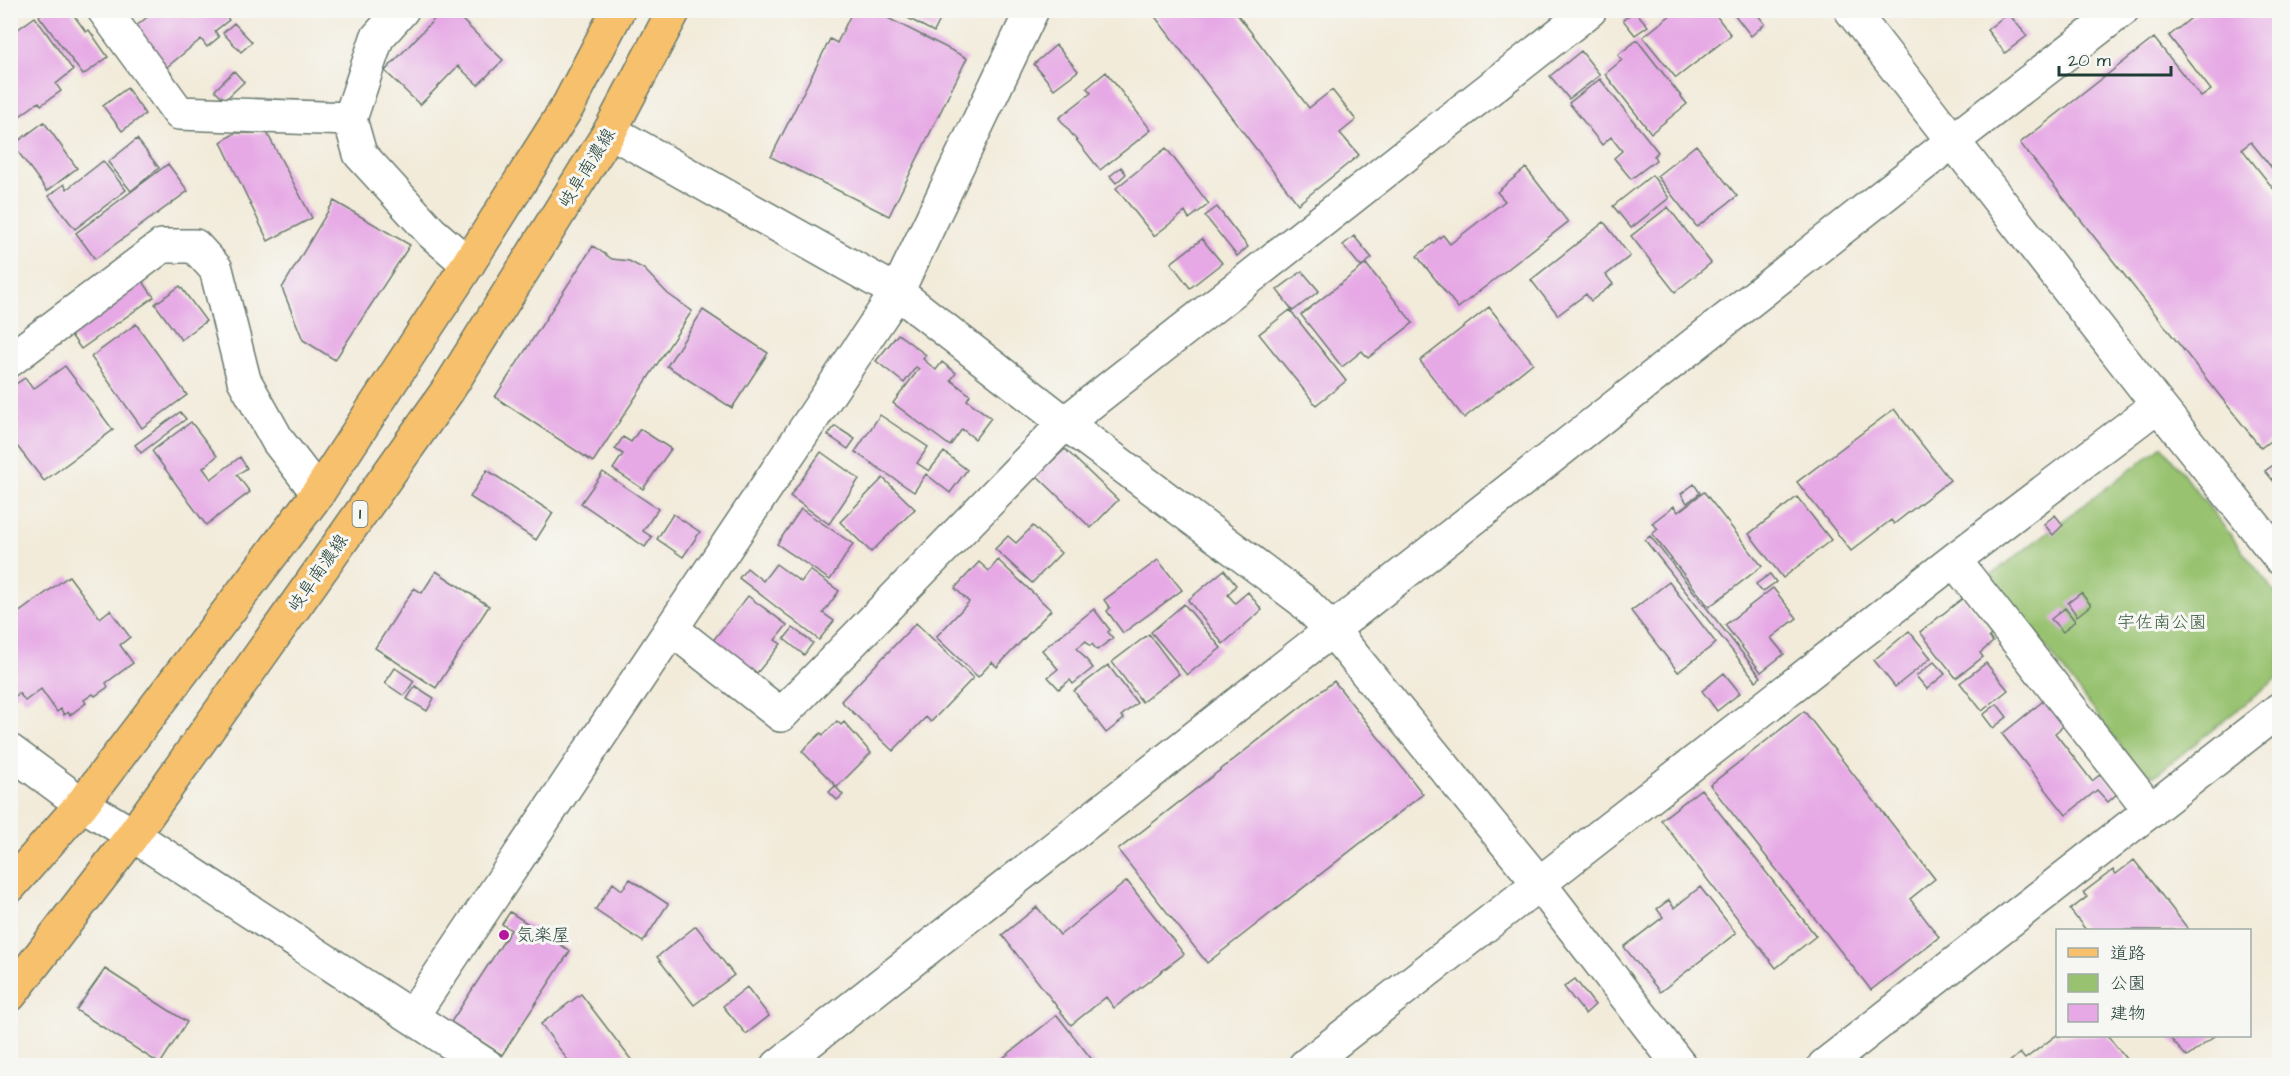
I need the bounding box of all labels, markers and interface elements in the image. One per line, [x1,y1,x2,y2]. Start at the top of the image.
scale bar [2059,39,2172,77]
text: 20 m [2068,48,2111,73]
street label: 岐阜南濃線 [553,123,621,213]
road number: 1 [352,501,368,527]
street label: 岐阜南濃線 [282,529,354,617]
park label: 宇佐南公園 [2117,610,2207,635]
place label: 気楽屋 [516,923,570,948]
marker: 気楽屋 [497,928,511,942]
legend [2056,929,2251,1037]
text: 道路 [2110,941,2146,966]
text: 公園 [2110,971,2146,996]
text: 建物 [2110,1001,2146,1026]

